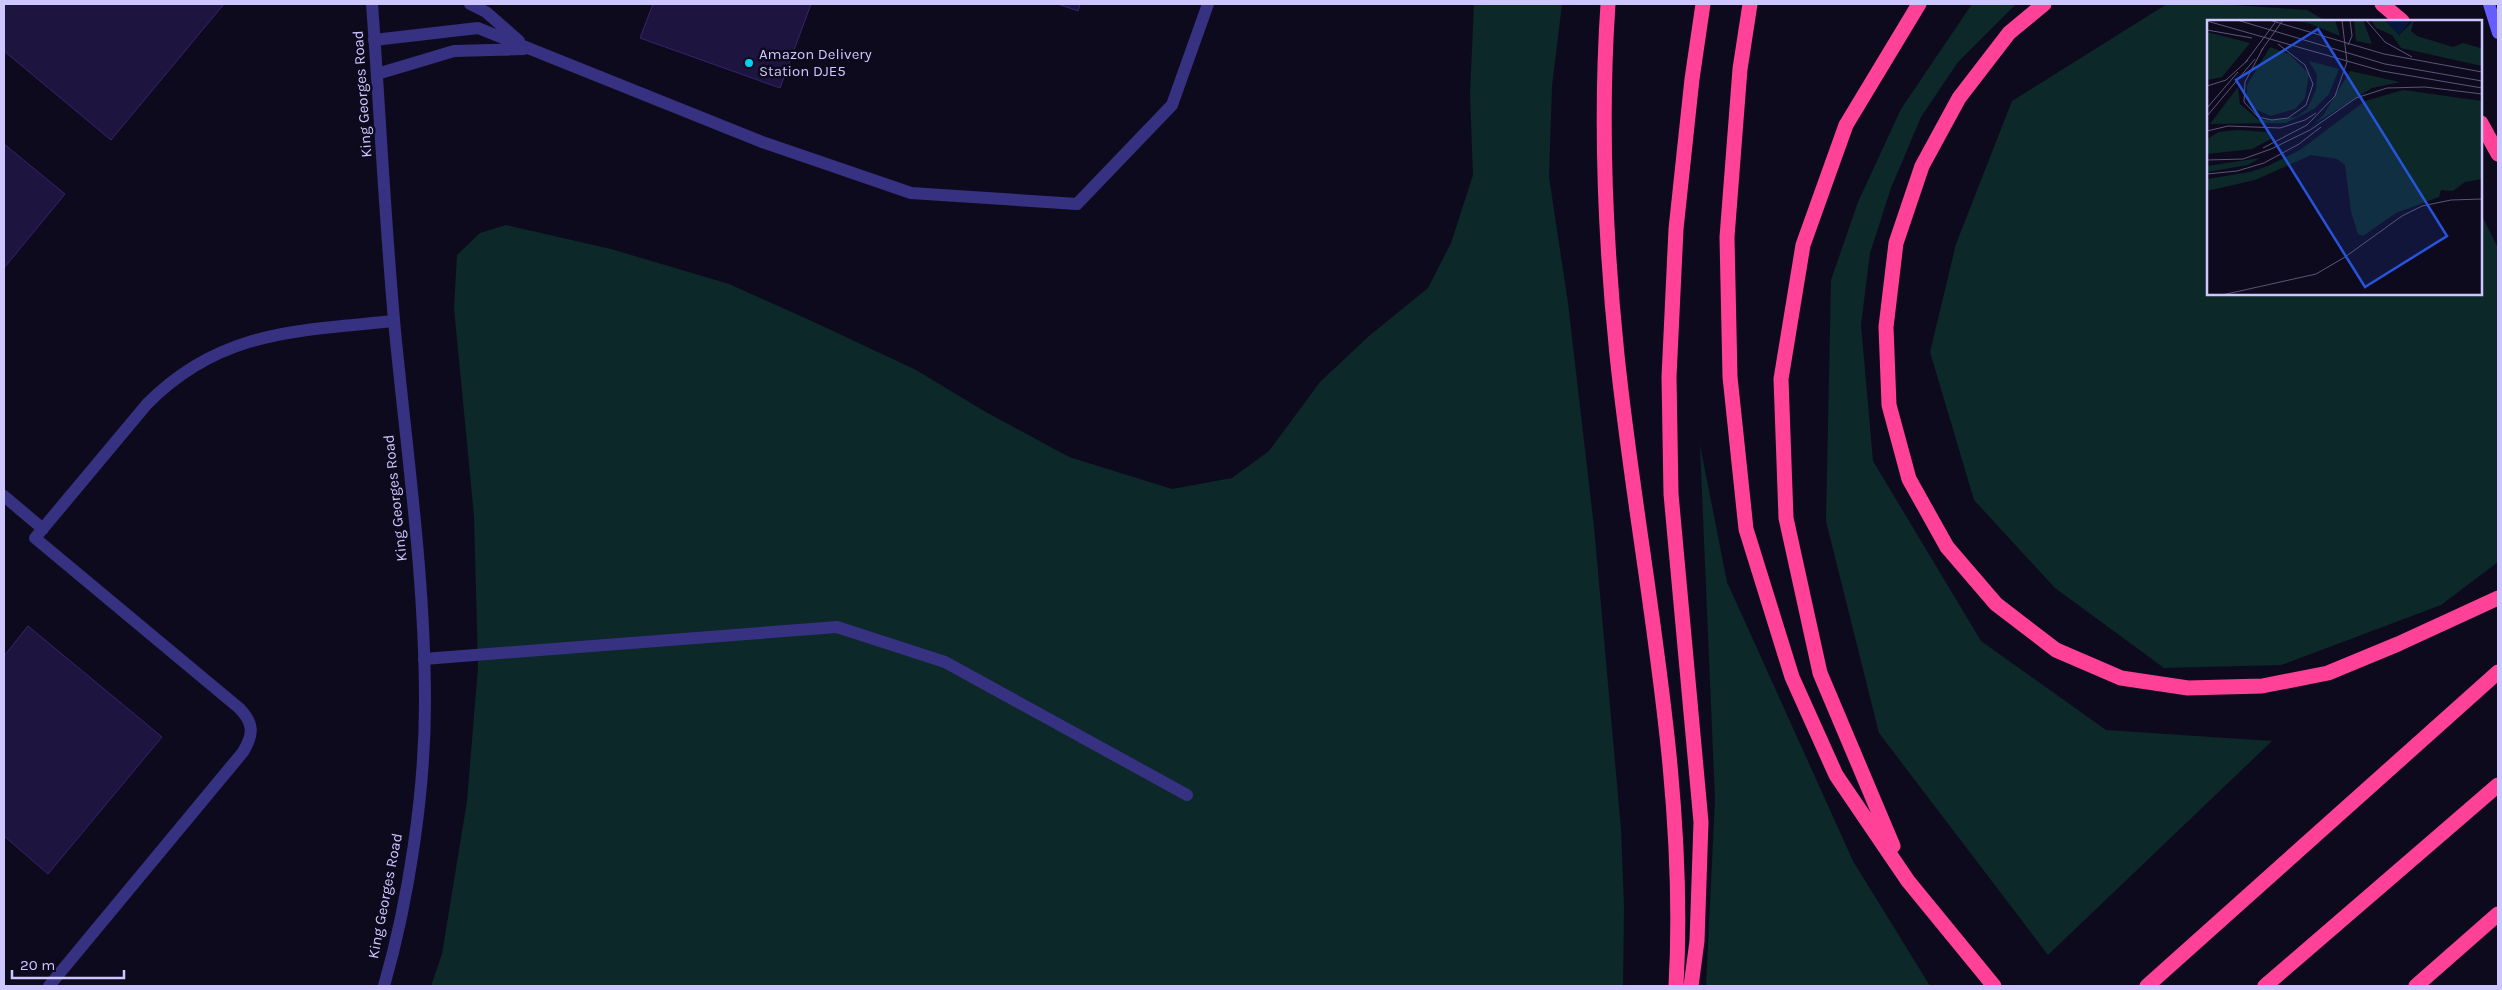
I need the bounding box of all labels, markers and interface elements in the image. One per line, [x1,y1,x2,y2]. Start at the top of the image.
inset map [2207,20,2482,295]
street label: King Georges Road [349,30,375,158]
place label: Amazon Delivery Station DJE5 [759,45,872,80]
marker: Amazon Delivery Station DJE5 [743,57,755,69]
street label: King Georges Road [379,434,411,562]
street label: King Georges Road [364,832,406,960]
scale bar [12,948,125,980]
text: 20 m [20,956,55,974]

